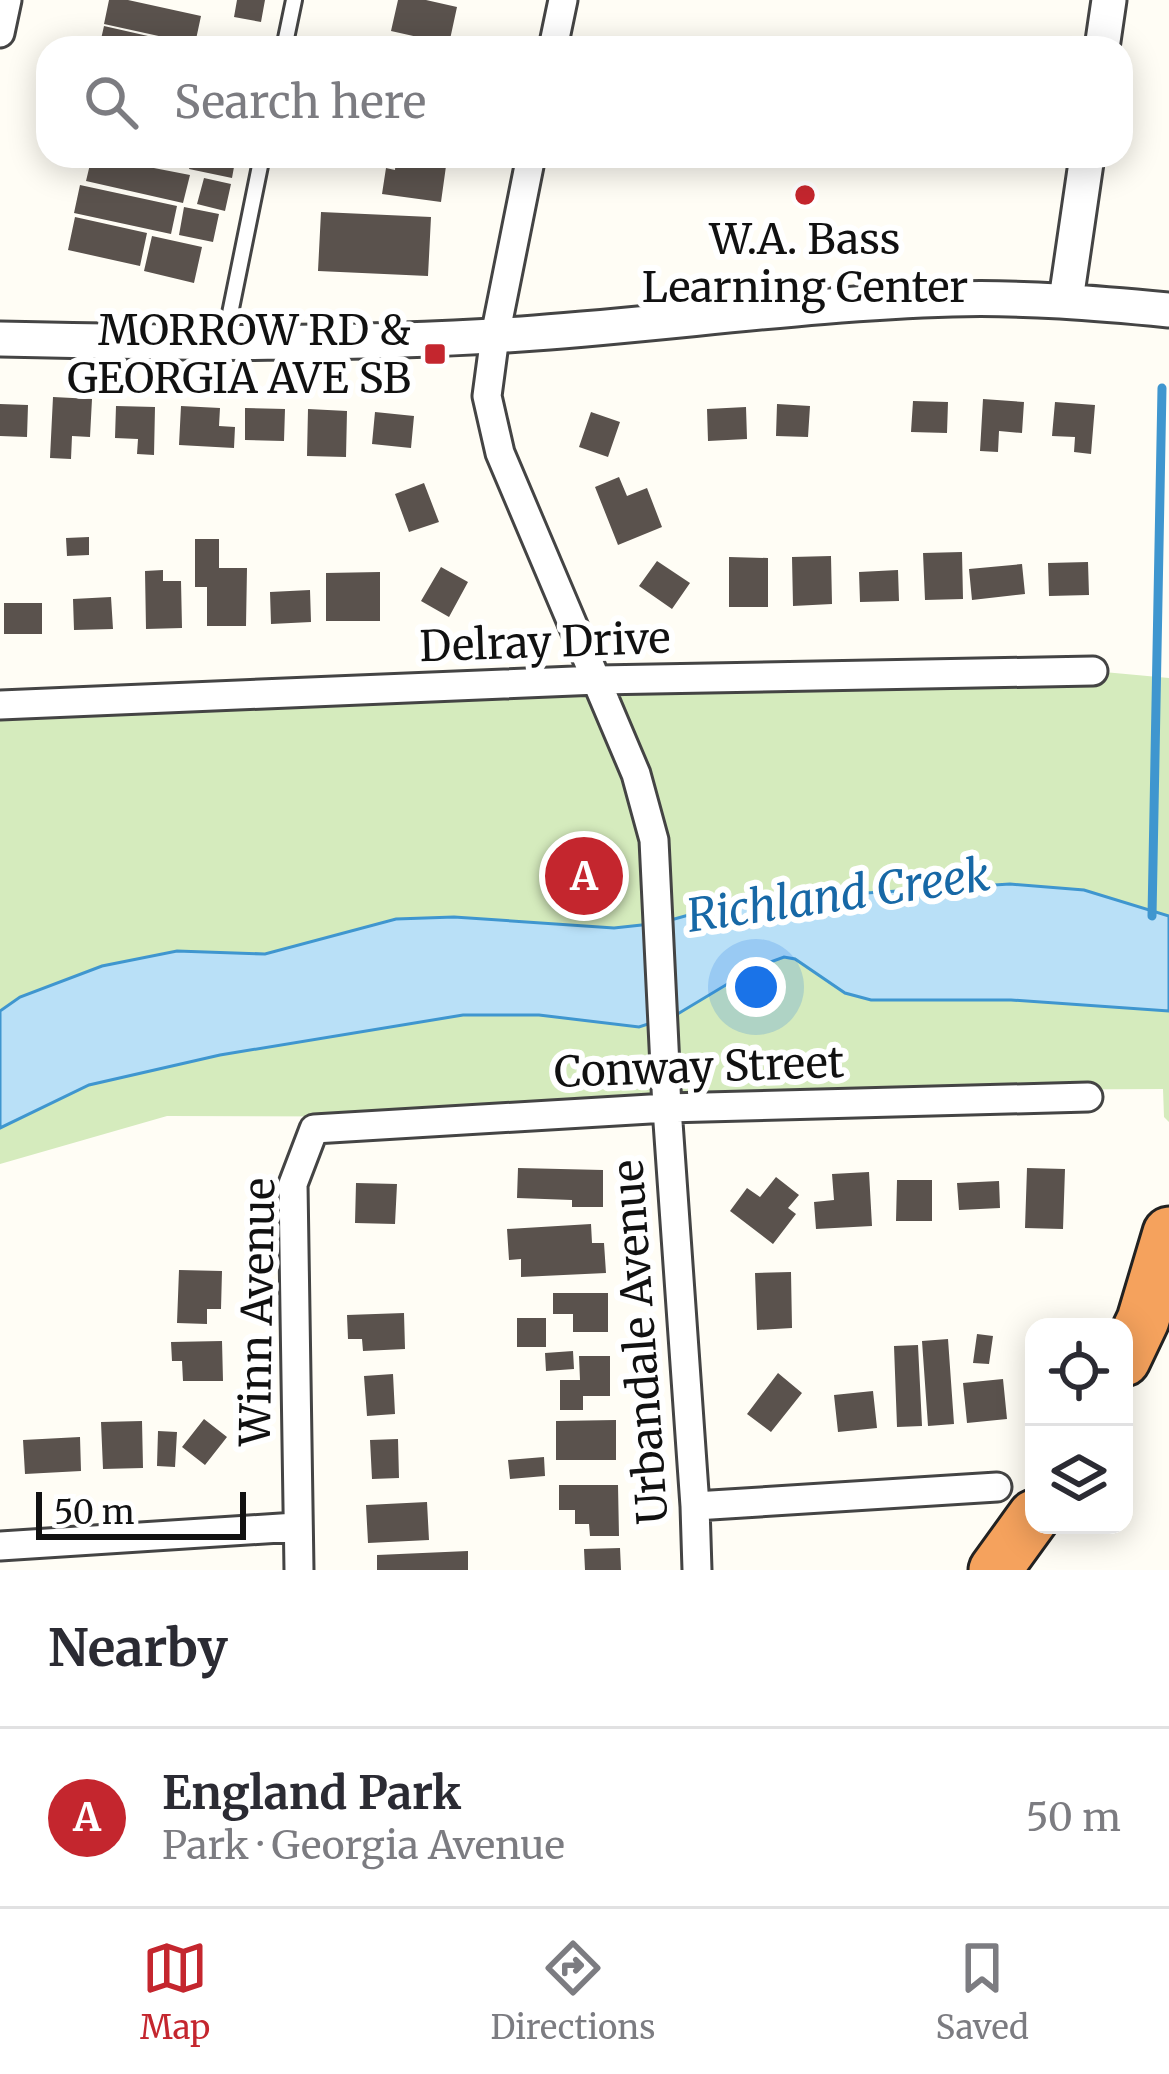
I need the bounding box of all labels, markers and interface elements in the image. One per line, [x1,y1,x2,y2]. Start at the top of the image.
search box [36,36,1133,168]
icon: search [78,69,144,135]
text: Search here [174,74,426,130]
marker: W.A. Bass Learning Center [792,182,818,208]
place label: W.A. Bass Learning Center [642,213,968,314]
place label: MORROW RD & GEORGIA AVE SB [67,304,411,404]
marker: MORROW RD & GEORGIA AVE SB [422,341,448,367]
street label: Delray Drive [419,612,671,672]
pin: A [545,831,623,921]
water label: Richland Creek [683,846,993,944]
your location [726,957,786,1017]
street label: Conway Street [553,1036,845,1098]
street label: Urbandale Avenue [601,1158,679,1526]
street label: Winn Avenue [229,1177,285,1448]
map controls [1025,1318,1133,1534]
button: locate [1025,1318,1133,1426]
button: layers [1025,1426,1133,1534]
scale bar [36,1486,246,1539]
text: 50 m [54,1492,135,1533]
text: Nearby [48,1616,228,1680]
text: England Park [162,1765,461,1821]
text: A [73,1793,101,1842]
text: 50 m [1026,1793,1121,1842]
text: Park · Georgia Avenue [162,1821,565,1870]
tab: Map [140,1935,210,2048]
tab: Directions [490,1935,655,2048]
tab: Saved [935,1935,1029,2048]

